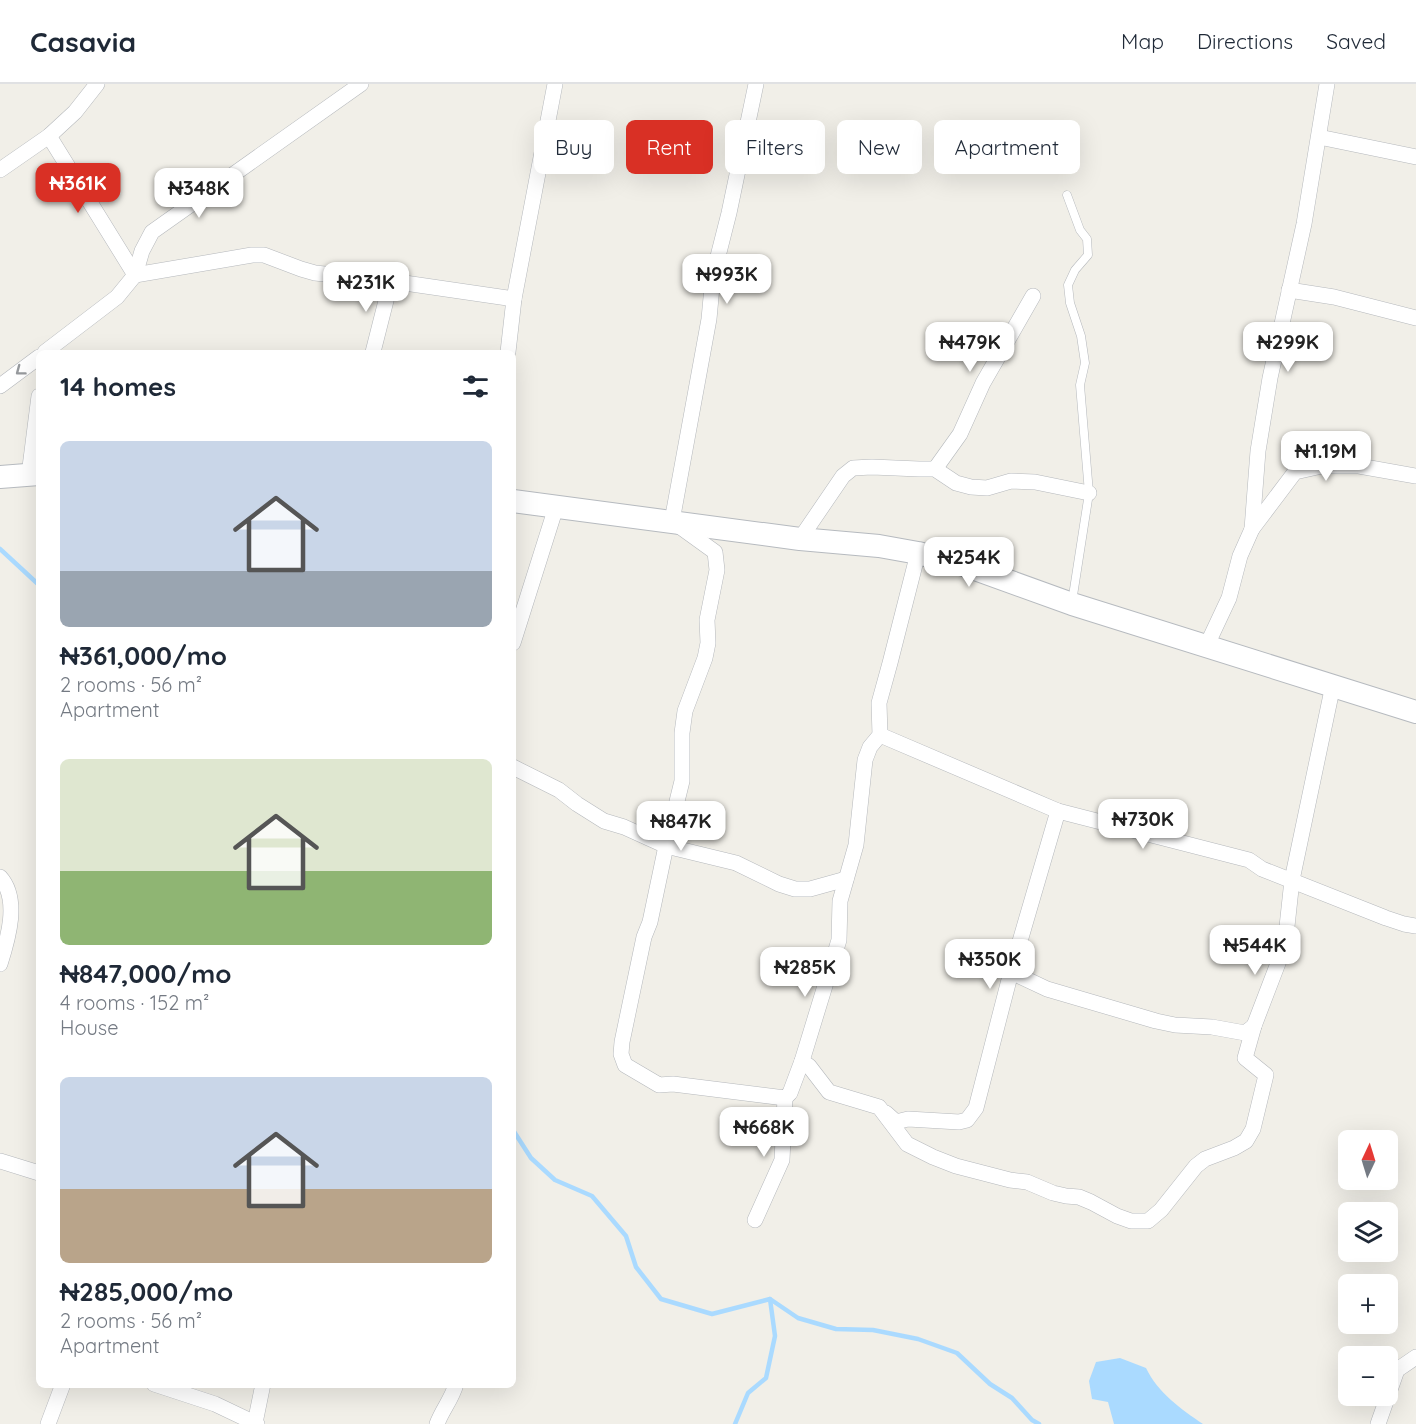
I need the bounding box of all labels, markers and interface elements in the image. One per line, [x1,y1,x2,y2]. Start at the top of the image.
text: Casavia [30,24,136,59]
text: Map [1121,28,1164,54]
text: Directions [1197,28,1293,54]
text: Saved [1326,28,1386,54]
chip: Buy [534,120,614,174]
chip: Rent [626,120,713,174]
chip: Filters [725,120,825,174]
chip: New [837,120,922,174]
chip: Apartment [934,120,1080,174]
pin: ₦361K [36,163,120,214]
pin: ₦348K [157,168,241,219]
text: ₦361K [50,170,106,195]
text: ₦348K [168,175,230,200]
pin: ₦993K [685,254,769,305]
text: ₦993K [696,261,758,286]
pin: ₦231K [324,262,408,313]
text: ₦231K [337,269,395,294]
pin: ₦479K [928,322,1012,373]
pin: ₦299K [1246,322,1330,373]
text: ₦479K [939,329,1001,354]
text: ₦299K [1257,329,1319,354]
one-way arrow [15,364,26,375]
text: 14 homes [60,370,176,403]
icon: filters [459,370,492,403]
pin: ₦1.19M [1277,431,1375,482]
text: ₦1.19M [1295,438,1357,463]
icon: home [222,480,330,588]
pin: ₦254K [927,537,1011,588]
text: ₦254K [938,544,1000,569]
text: ₦361,000/mo [60,639,227,672]
text: 2 rooms · 56 m² [60,672,202,697]
text: Apartment [60,697,160,722]
icon: home [222,798,330,906]
pin: ₦730K [1101,799,1185,850]
pin: ₦847K [639,801,723,852]
text: ₦730K [1112,806,1174,831]
text: ₦847K [651,808,711,833]
pin: ₦544K [1213,925,1297,976]
text: ₦544K [1224,932,1286,957]
pin: ₦350K [948,939,1032,990]
text: ₦350K [959,946,1021,971]
pin: ₦285K [763,947,847,998]
text: ₦285K [774,954,836,979]
text: ₦847,000/mo [60,957,231,990]
text: 4 rooms · 152 m² [60,990,209,1015]
text: House [60,1015,119,1040]
pin: ₦668K [722,1107,806,1158]
text: ₦668K [734,1114,794,1139]
icon: home [222,1116,330,1224]
north arrow [1338,1130,1398,1190]
map controls [1338,1130,1398,1406]
button: layers [1338,1202,1398,1262]
button: + [1338,1274,1398,1334]
text: ₦285,000/mo [60,1275,233,1308]
text: 2 rooms · 56 m² [60,1308,202,1333]
text: Apartment [60,1333,160,1358]
button: − [1338,1346,1398,1406]

